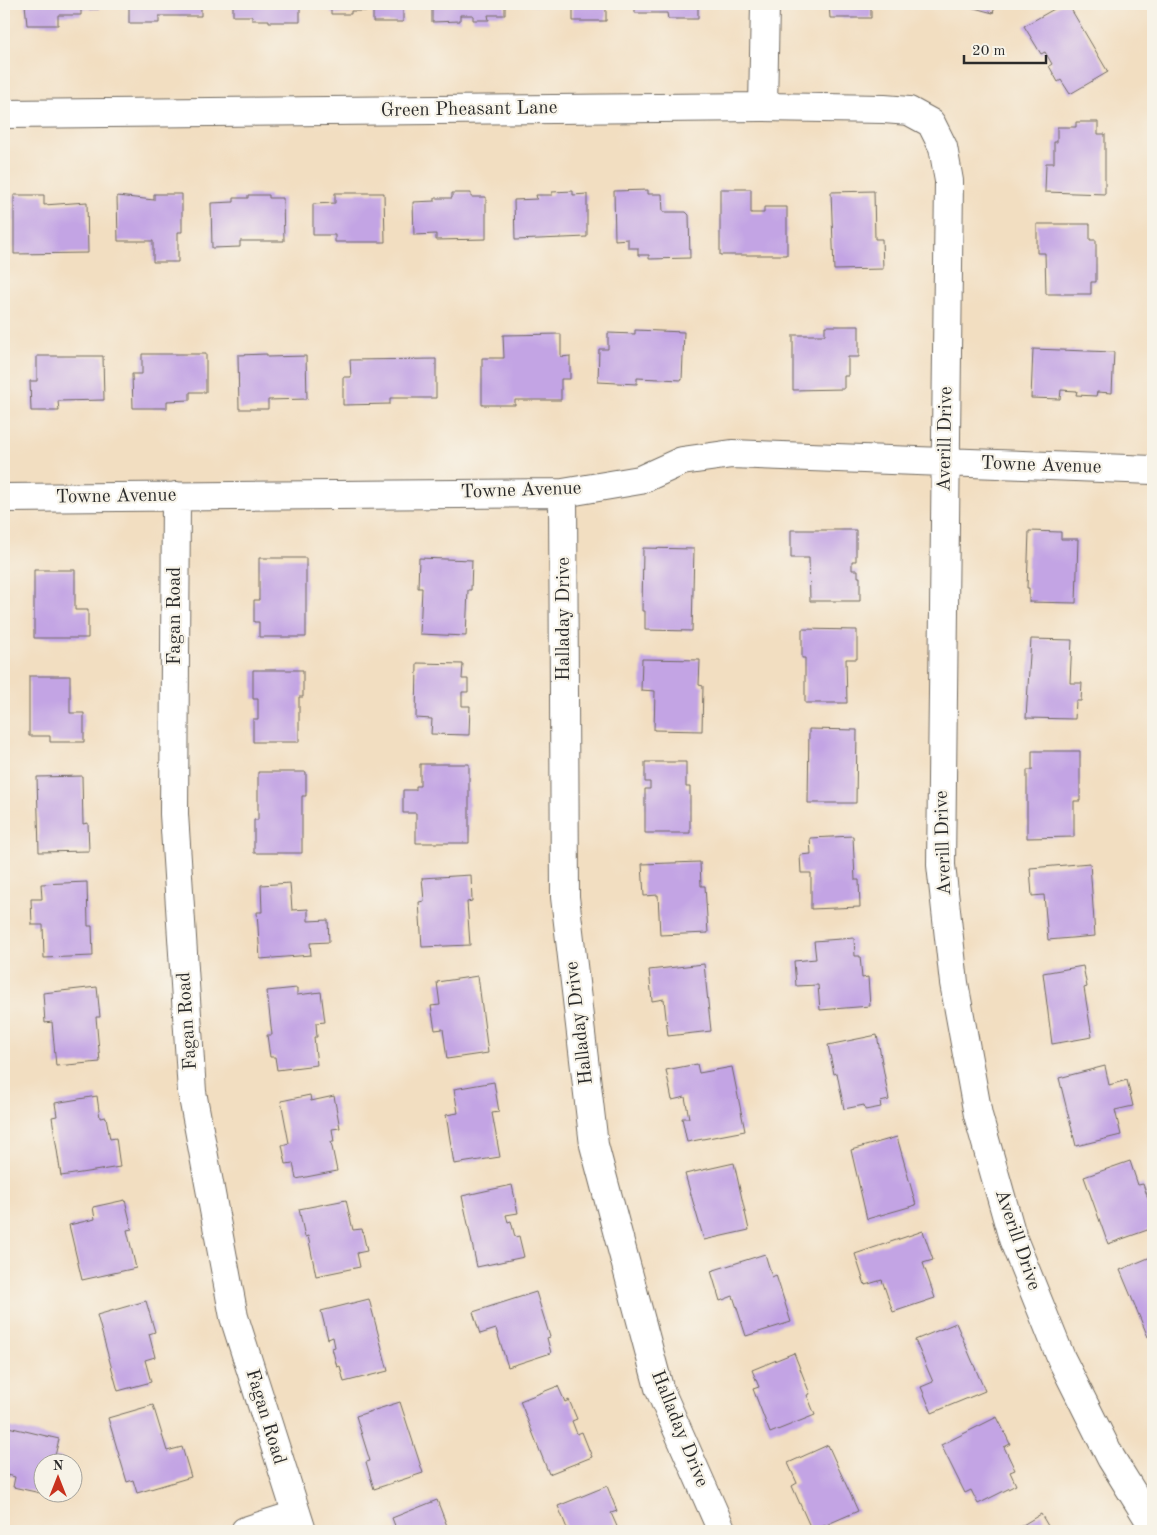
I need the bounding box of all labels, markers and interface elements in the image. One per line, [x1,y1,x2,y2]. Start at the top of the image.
scale bar [964,32,1047,64]
text: 20 m [972,44,1006,59]
street label: Green Pheasant Lane [380,99,558,121]
street label: Averill Drive [936,386,956,492]
street label: Towne Avenue [980,454,1102,478]
street label: Towne Avenue [460,479,582,503]
street label: Towne Avenue [55,486,177,508]
street label: Halladay Drive [555,557,574,681]
street label: Fagan Road [166,567,185,665]
street label: Averill Drive [933,790,955,896]
street label: Halladay Drive [563,960,597,1086]
street label: Fagan Road [175,971,201,1071]
street label: Averill Drive [991,1187,1043,1293]
street label: Fagan Road [242,1367,289,1467]
street label: Halladay Drive [647,1368,711,1490]
north arrow [32,1452,82,1502]
text: N [53,1459,64,1473]

